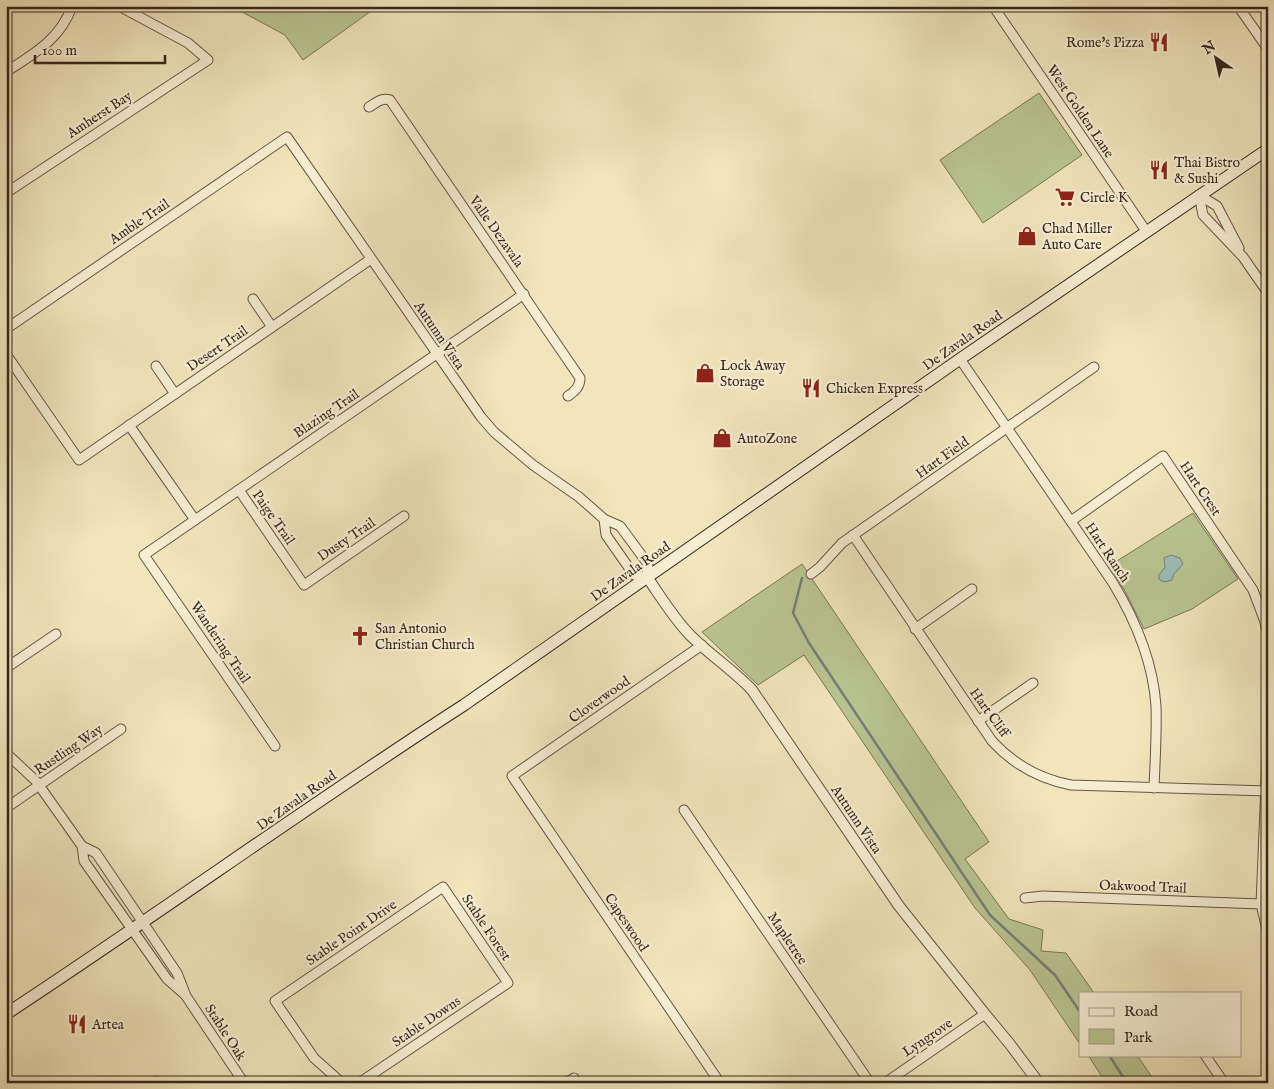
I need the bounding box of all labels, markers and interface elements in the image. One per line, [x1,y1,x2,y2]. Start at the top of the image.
restaurant icon: Rome's Pizza [1148,31,1170,53]
scale bar [35,32,165,64]
north arrow [1192,32,1242,82]
place label: Rome's Pizza [1066,34,1145,52]
text: N [1198,37,1219,59]
text: 100 m [42,41,78,60]
street label: West Golden Lane [1042,62,1118,162]
street label: Amherst Bay [63,87,136,143]
place label: Thai Bistro & Sushi [1174,154,1240,188]
restaurant icon: Thai Bistro & Sushi [1148,159,1170,181]
supermarket icon: Circle K [1054,186,1076,208]
place label: Circle K [1080,189,1129,207]
street label: Valle Dezavala [464,191,528,272]
street label: Amble Trail [105,195,173,249]
place label: Chad Miller Auto Care [1041,220,1112,254]
shop icon: Chad Miller Auto Care [1016,225,1038,247]
street label: Autumn Vista [409,297,469,374]
street label: De Zavala Road [919,306,1006,375]
street label: Desert Trail [184,322,252,376]
place label: Lock Away Storage [720,357,785,391]
shop icon: Lock Away Storage [694,362,716,384]
restaurant icon: Chicken Express [800,377,822,399]
place label: Chicken Express [826,380,923,398]
street label: Blazing Trail [290,385,363,442]
shop icon: AutoZone [711,427,733,449]
place label: AutoZone [736,430,798,448]
street label: Hart Field [912,433,973,483]
street label: Hart Crest [1175,458,1225,520]
street label: Paige Trail [248,487,299,549]
street label: Dusty Trail [314,514,379,566]
street label: Hart Ranch [1081,519,1134,586]
street label: De Zavala Road [587,537,674,606]
street label: Wandering Trail [186,598,254,687]
place label: San Antonio Christian Church [375,620,475,654]
church icon: San Antonio Christian Church [349,625,371,647]
street label: Cloverwood [566,672,634,727]
street label: Hart Cliff [965,684,1014,742]
street label: Rustling Way [31,720,106,779]
street label: De Zavala Road [253,766,340,835]
street label: Autumn Vista [826,781,886,858]
street label: Oakwood Trail [1099,876,1187,898]
street label: Capeswood [600,890,653,956]
street label: Stable Forest [457,891,515,964]
street label: Stable Point Drive [303,896,401,970]
street label: Mapletree [763,909,812,969]
street label: Stable Downs [389,992,464,1051]
legend [1079,992,1242,1056]
street label: Stable Oak [200,1001,250,1065]
text: Road [1124,1002,1159,1021]
restaurant icon: Artea [66,1013,88,1035]
street label: Lyngrove [899,1014,957,1061]
place label: Artea [91,1016,125,1034]
text: Park [1124,1028,1154,1047]

